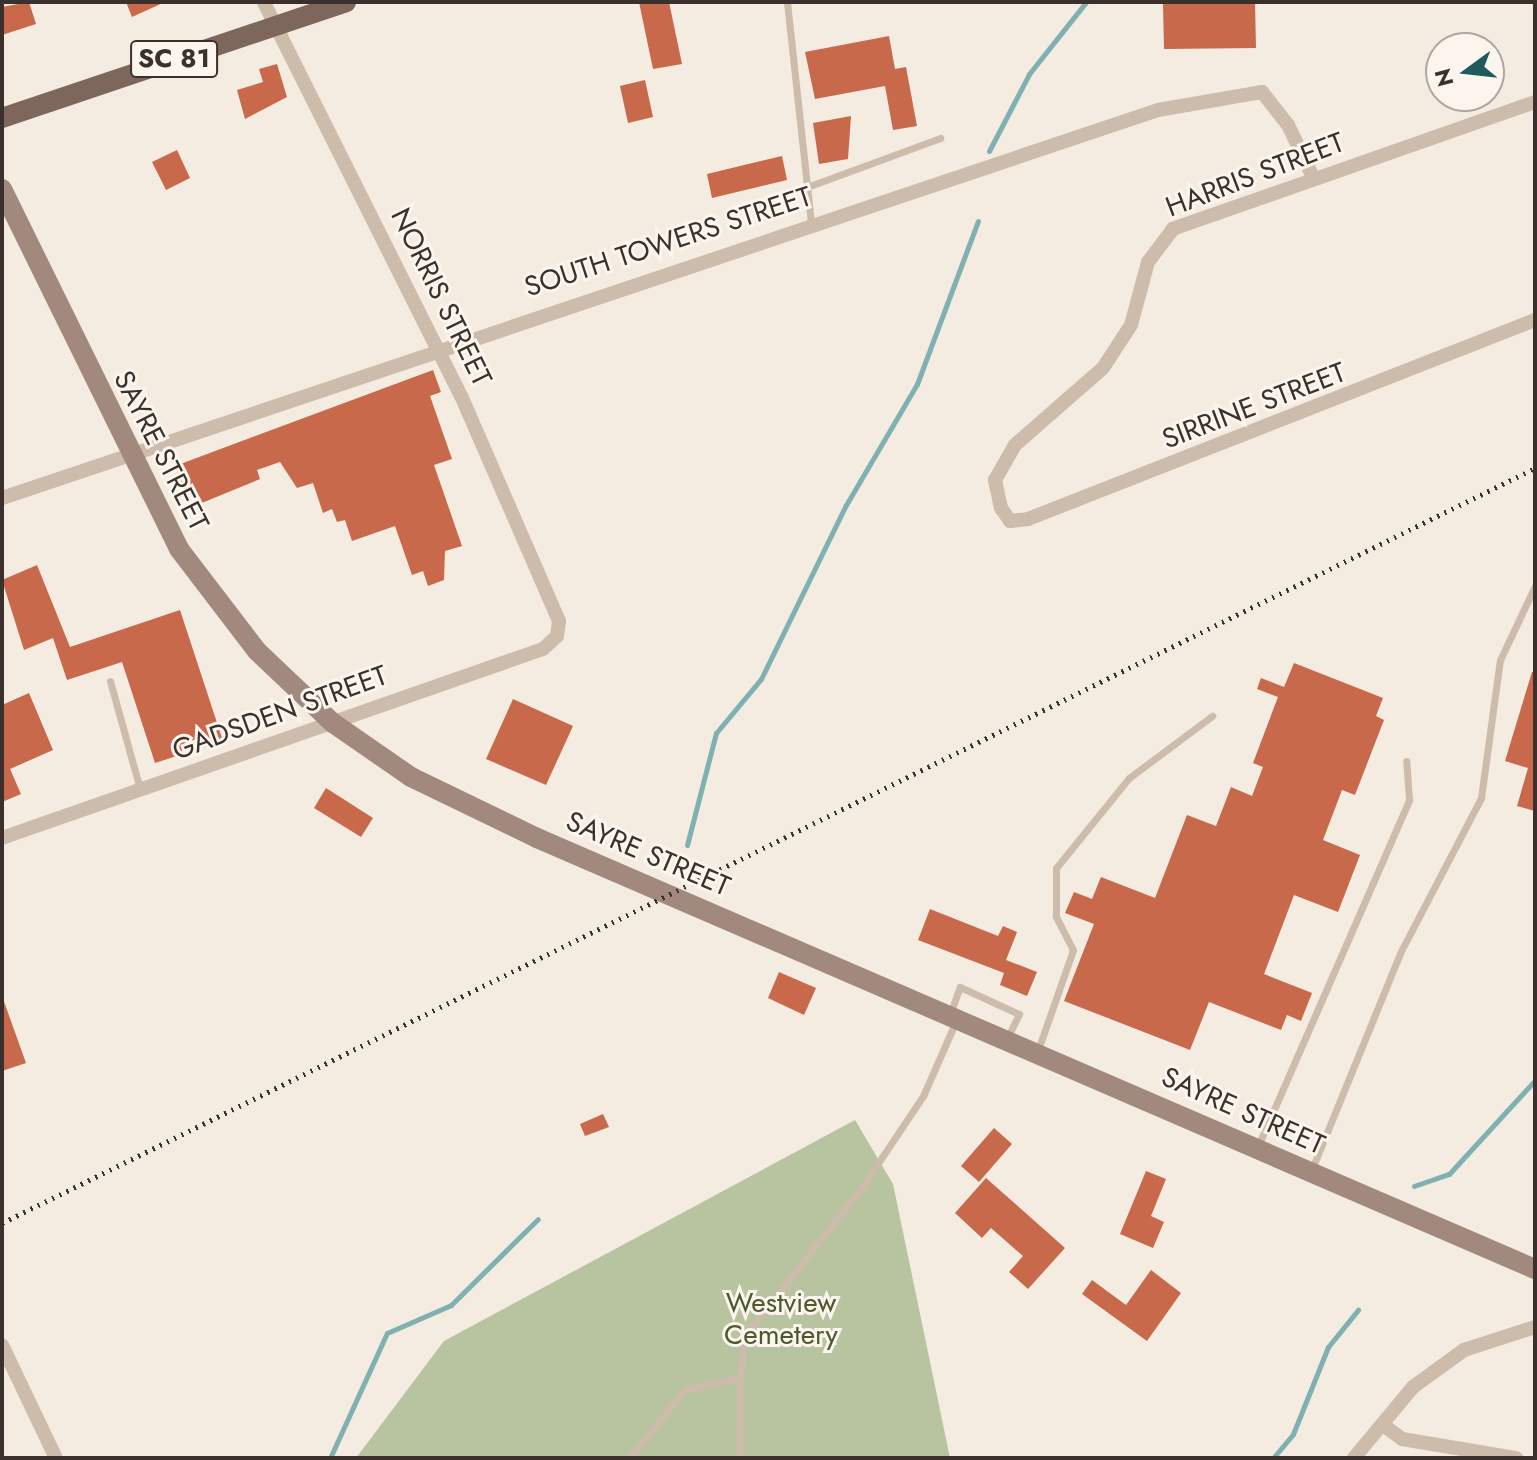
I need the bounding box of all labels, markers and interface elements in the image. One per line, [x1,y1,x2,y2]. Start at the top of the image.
north arrow [1425,32,1505,112]
road number: SC 81 [130,37,218,81]
text: N [1426,65,1461,90]
street label: HARRIS STREET [1161,126,1349,224]
street label: SOUTH TOWERS STREET [520,180,816,304]
street label: NORRIS STREET [383,203,499,391]
street label: SIRRINE STREET [1158,356,1350,456]
street label: SAYRE STREET [106,365,216,537]
street label: GADSDEN STREET [168,659,392,767]
street label: SAYRE STREET [561,804,735,904]
street label: SAYRE STREET [1156,1060,1330,1162]
park label: Westview Cemetery [724,1286,838,1352]

